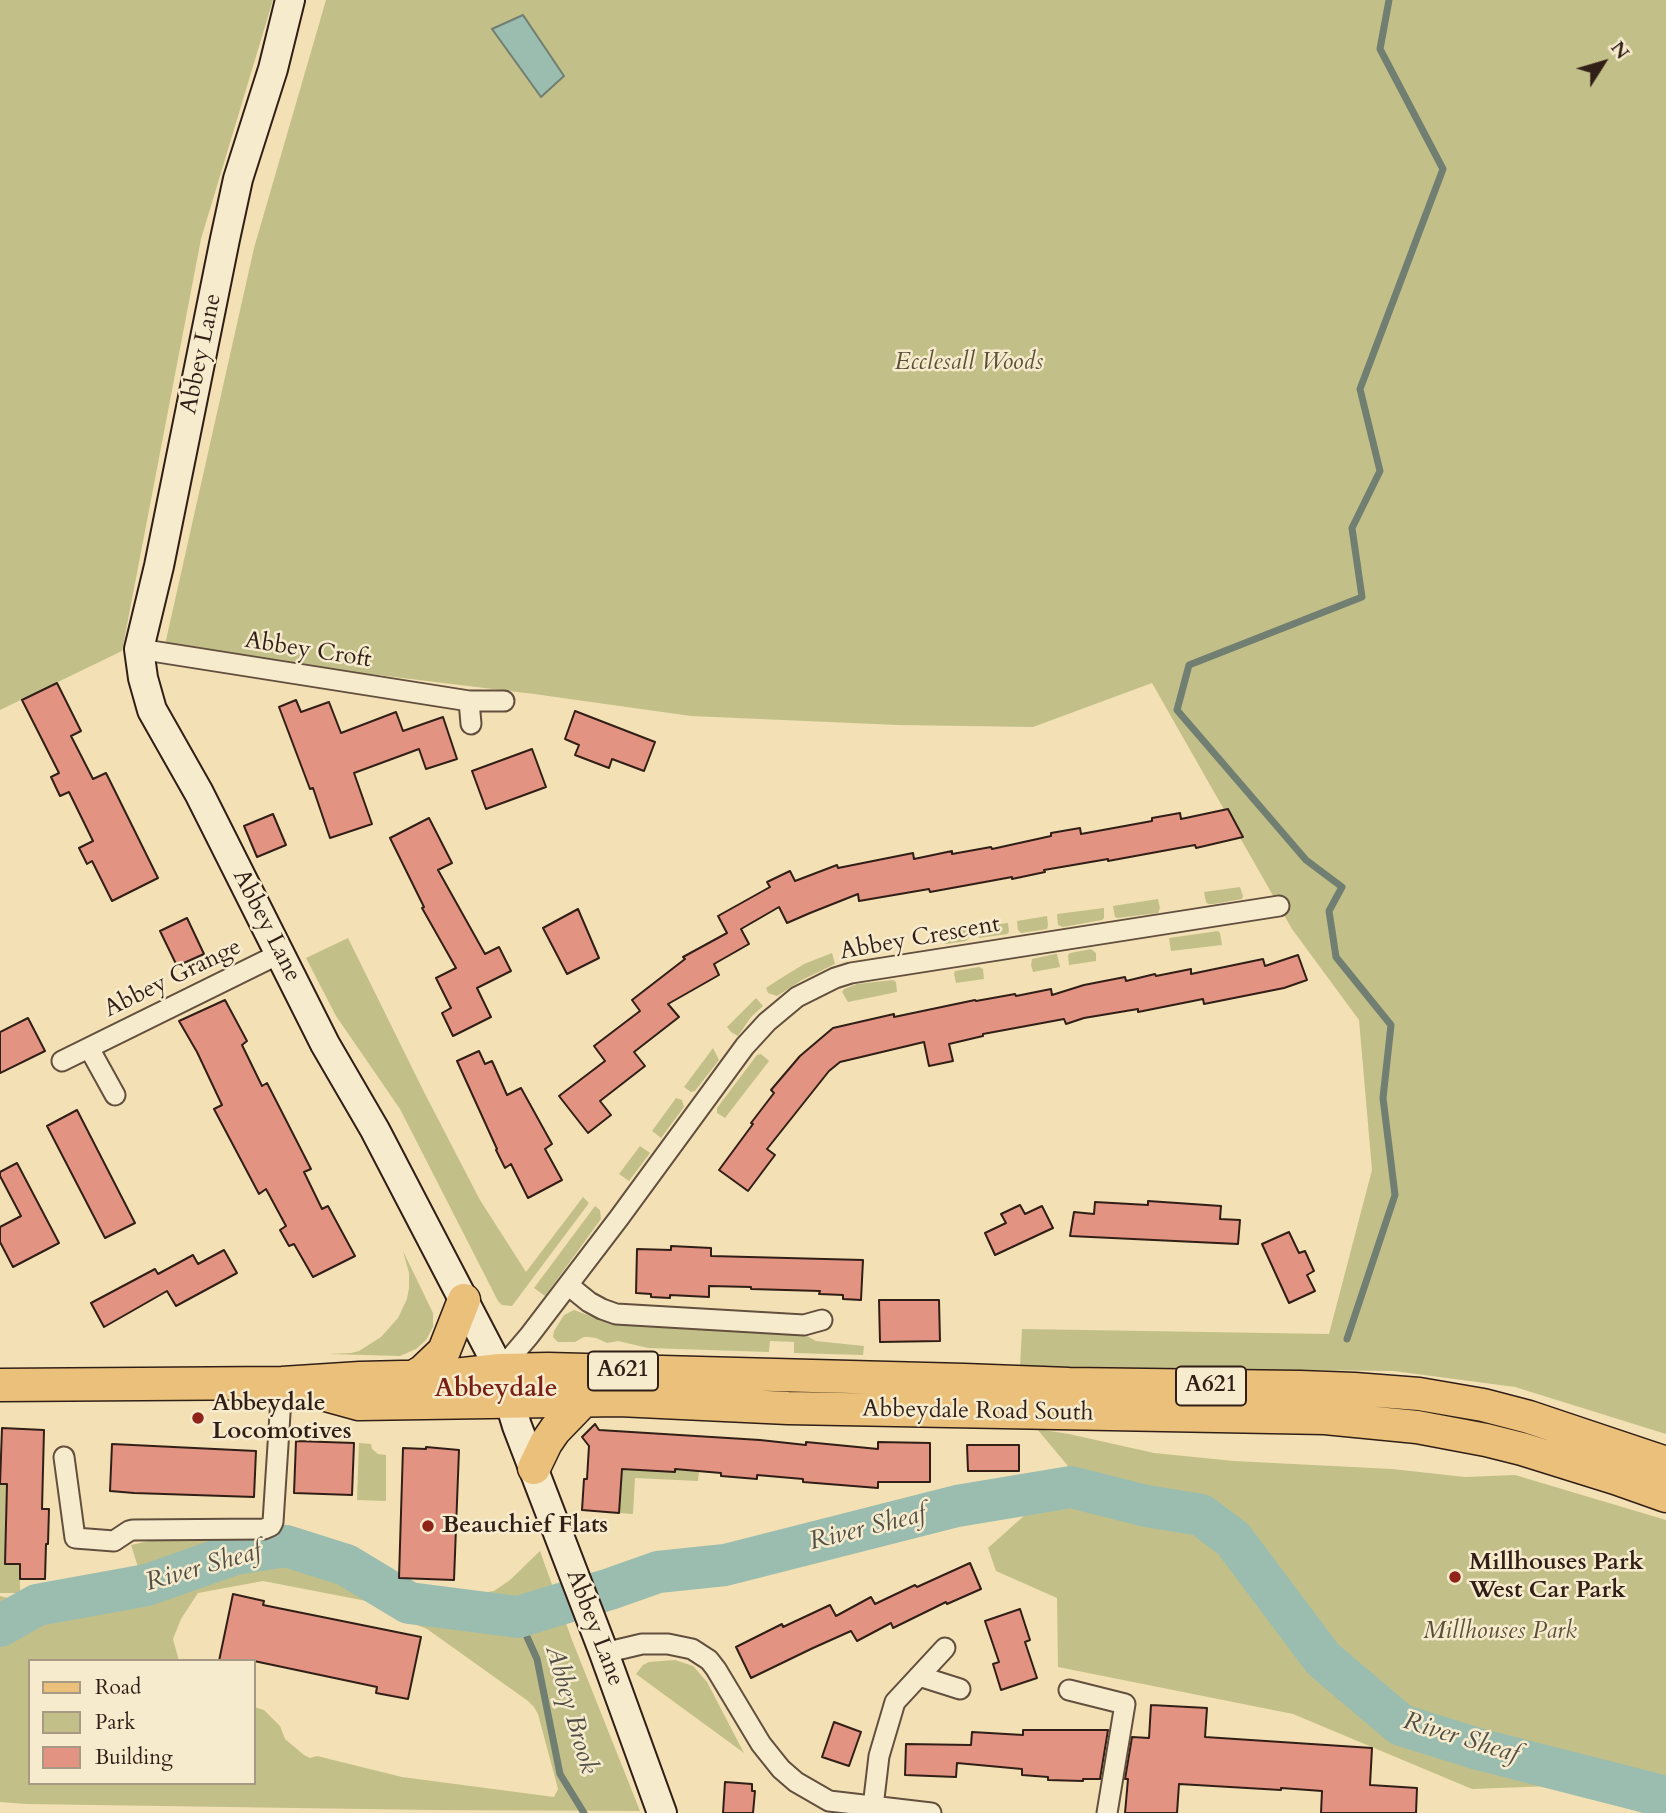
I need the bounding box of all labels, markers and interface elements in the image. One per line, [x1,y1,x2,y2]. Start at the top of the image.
north arrow [1568,28,1638,98]
text: N [1604,36,1635,65]
street label: Abbey Lane [175,291,229,417]
park label: Ecclesall Woods [895,349,1043,377]
street label: Abbey Croft [243,627,373,675]
street label: Abbey Lane [225,865,307,987]
street label: Abbey Crescent [838,911,1002,967]
street label: Abbey Grange [100,933,246,1025]
road number: A621 [588,1352,658,1390]
road number: A621 [1176,1366,1246,1406]
district label: Abbeydale [434,1374,558,1406]
place label: Abbeydale Locomotives [212,1390,352,1446]
street label: Abbeydale Road South [862,1396,1094,1428]
marker: Abbeydale Locomotives [190,1410,206,1426]
water label: River Sheaf [806,1499,930,1559]
place label: Beauchief Flats [442,1512,608,1540]
marker: Beauchief Flats [420,1518,436,1534]
water label: River Sheaf [142,1537,266,1599]
place label: Millhouses Park West Car Park [1469,1549,1644,1605]
street label: Abbey Lane [559,1566,629,1690]
marker: Millhouses Park West Car Park [1447,1569,1463,1585]
park label: Millhouses Park [1423,1618,1577,1646]
water label: Abbey Brook [537,1642,603,1778]
legend [28,1659,256,1785]
text: Road [95,1673,141,1702]
water label: River Sheaf [1399,1707,1523,1771]
text: Park [95,1708,135,1737]
text: Building [95,1743,173,1772]

